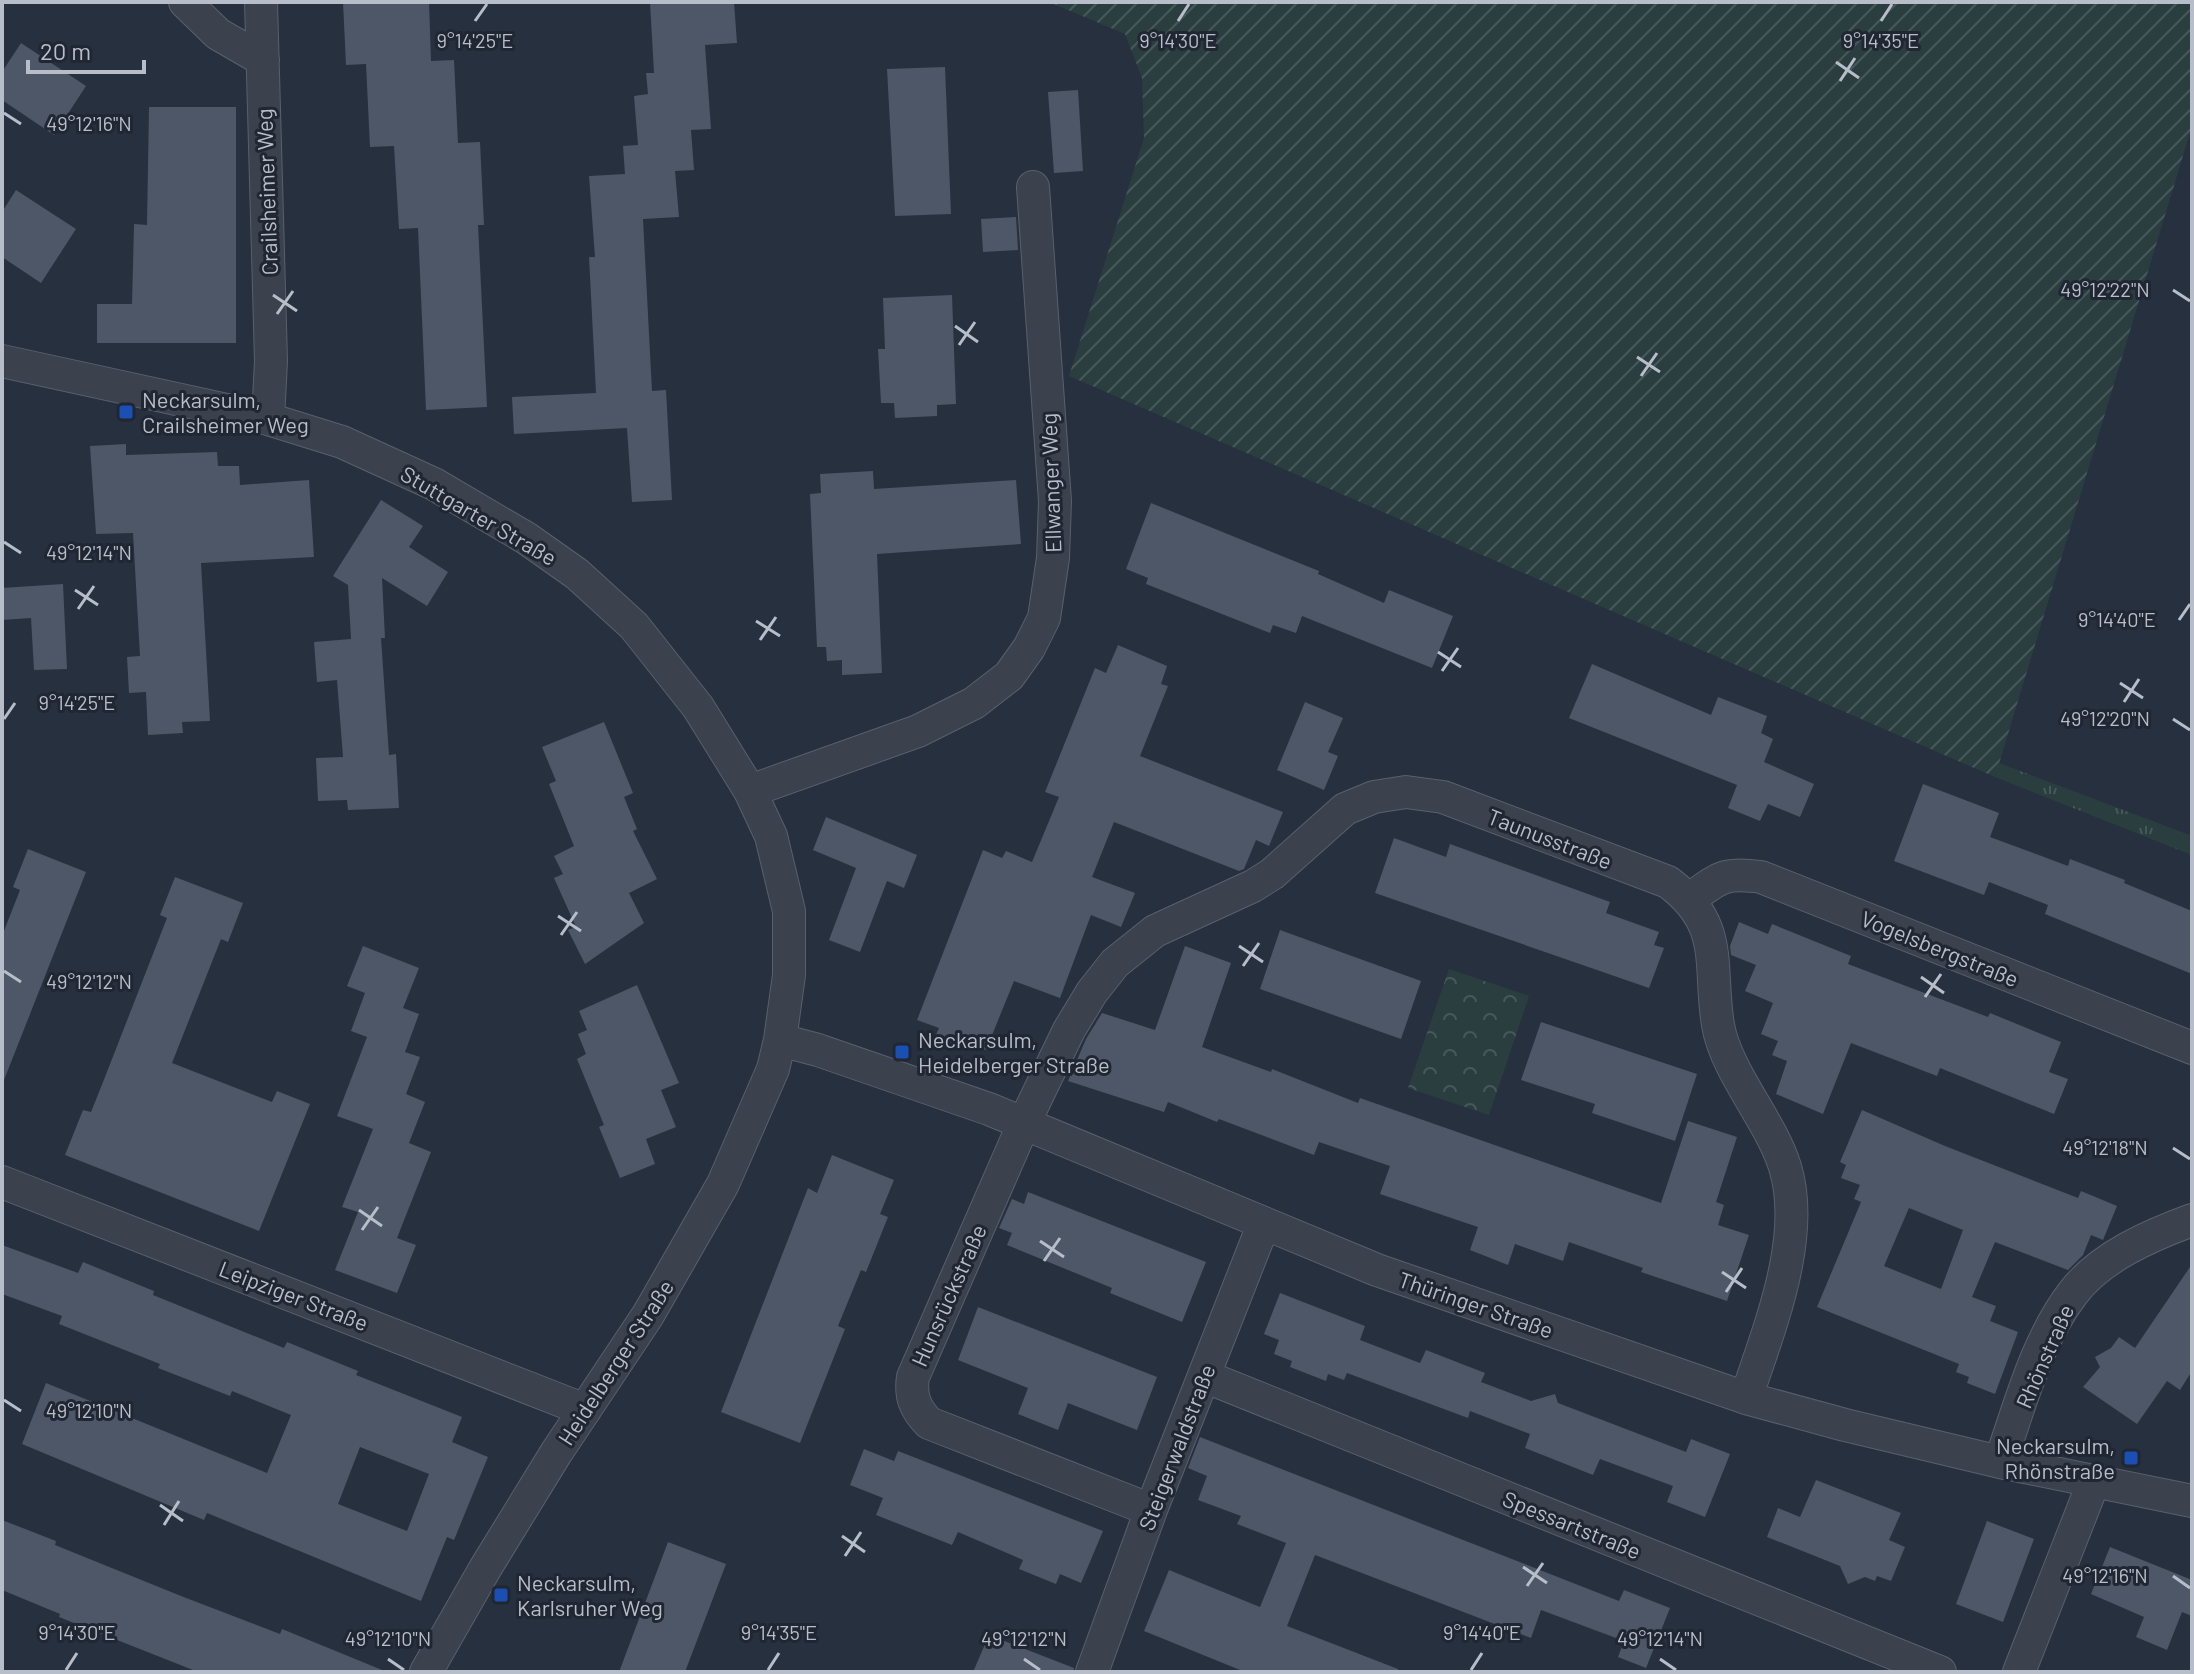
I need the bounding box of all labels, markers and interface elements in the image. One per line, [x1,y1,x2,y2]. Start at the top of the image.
scale bar [28,24,144,74]
text: 9°14'25"E [437,28,513,52]
text: 9°14'30"E [1139,28,1217,52]
text: 9°14'35"E [1843,28,1919,52]
text: 20 m [40,36,91,65]
street label: Crailsheimer Weg [250,108,282,276]
text: 49°12'16"N [46,111,132,135]
text: 49°12'22"N [2060,277,2150,301]
place label: Neckarsulm, Crailsheimer Weg [142,386,309,437]
marker: Neckarsulm, Crailsheimer Weg [117,403,135,421]
street label: Ellwanger Weg [1035,413,1065,553]
street label: Stuttgarter Straße [396,460,562,570]
text: 49°12'14"N [46,540,132,564]
text: 9°14'40"E [2078,607,2156,631]
text: 9°14'25"E [39,690,115,714]
text: 49°12'20"N [2060,706,2150,730]
street label: Taunusstraße [1484,802,1616,874]
street label: Vogelsbergstraße [1857,905,2023,991]
text: 49°12'12"N [46,969,132,993]
place label: Neckarsulm, Heidelberger Straße [918,1026,1110,1077]
marker: Neckarsulm, Heidelberger Straße [893,1043,911,1061]
text: 49°12'18"N [2062,1135,2148,1159]
street label: Hunsrückstraße [905,1220,991,1370]
street label: Leipziger Straße [216,1255,372,1335]
street label: Thüringer Straße [1395,1265,1557,1343]
street label: Heidelberger Straße [552,1274,678,1450]
street label: Rhönstraße [2010,1300,2078,1412]
street label: Steigerwaldstraße [1132,1360,1220,1534]
text: 49°12'10"N [46,1398,132,1422]
place label: Neckarsulm, Rhönstraße [1996,1432,2115,1483]
marker: Neckarsulm, Rhönstraße [2122,1449,2140,1467]
street label: Spessartstraße [1499,1485,1645,1563]
text: 49°12'16"N [2062,1563,2148,1587]
place label: Neckarsulm, Karlsruher Weg [517,1569,663,1620]
marker: Neckarsulm, Karlsruher Weg [492,1586,510,1604]
text: 9°14'30"E [38,1620,116,1644]
text: 9°14'35"E [741,1620,817,1644]
text: 9°14'40"E [1443,1620,1521,1644]
text: 49°12'10"N [345,1626,431,1650]
text: 49°12'12"N [981,1626,1067,1650]
text: 49°12'14"N [1617,1626,1703,1650]

